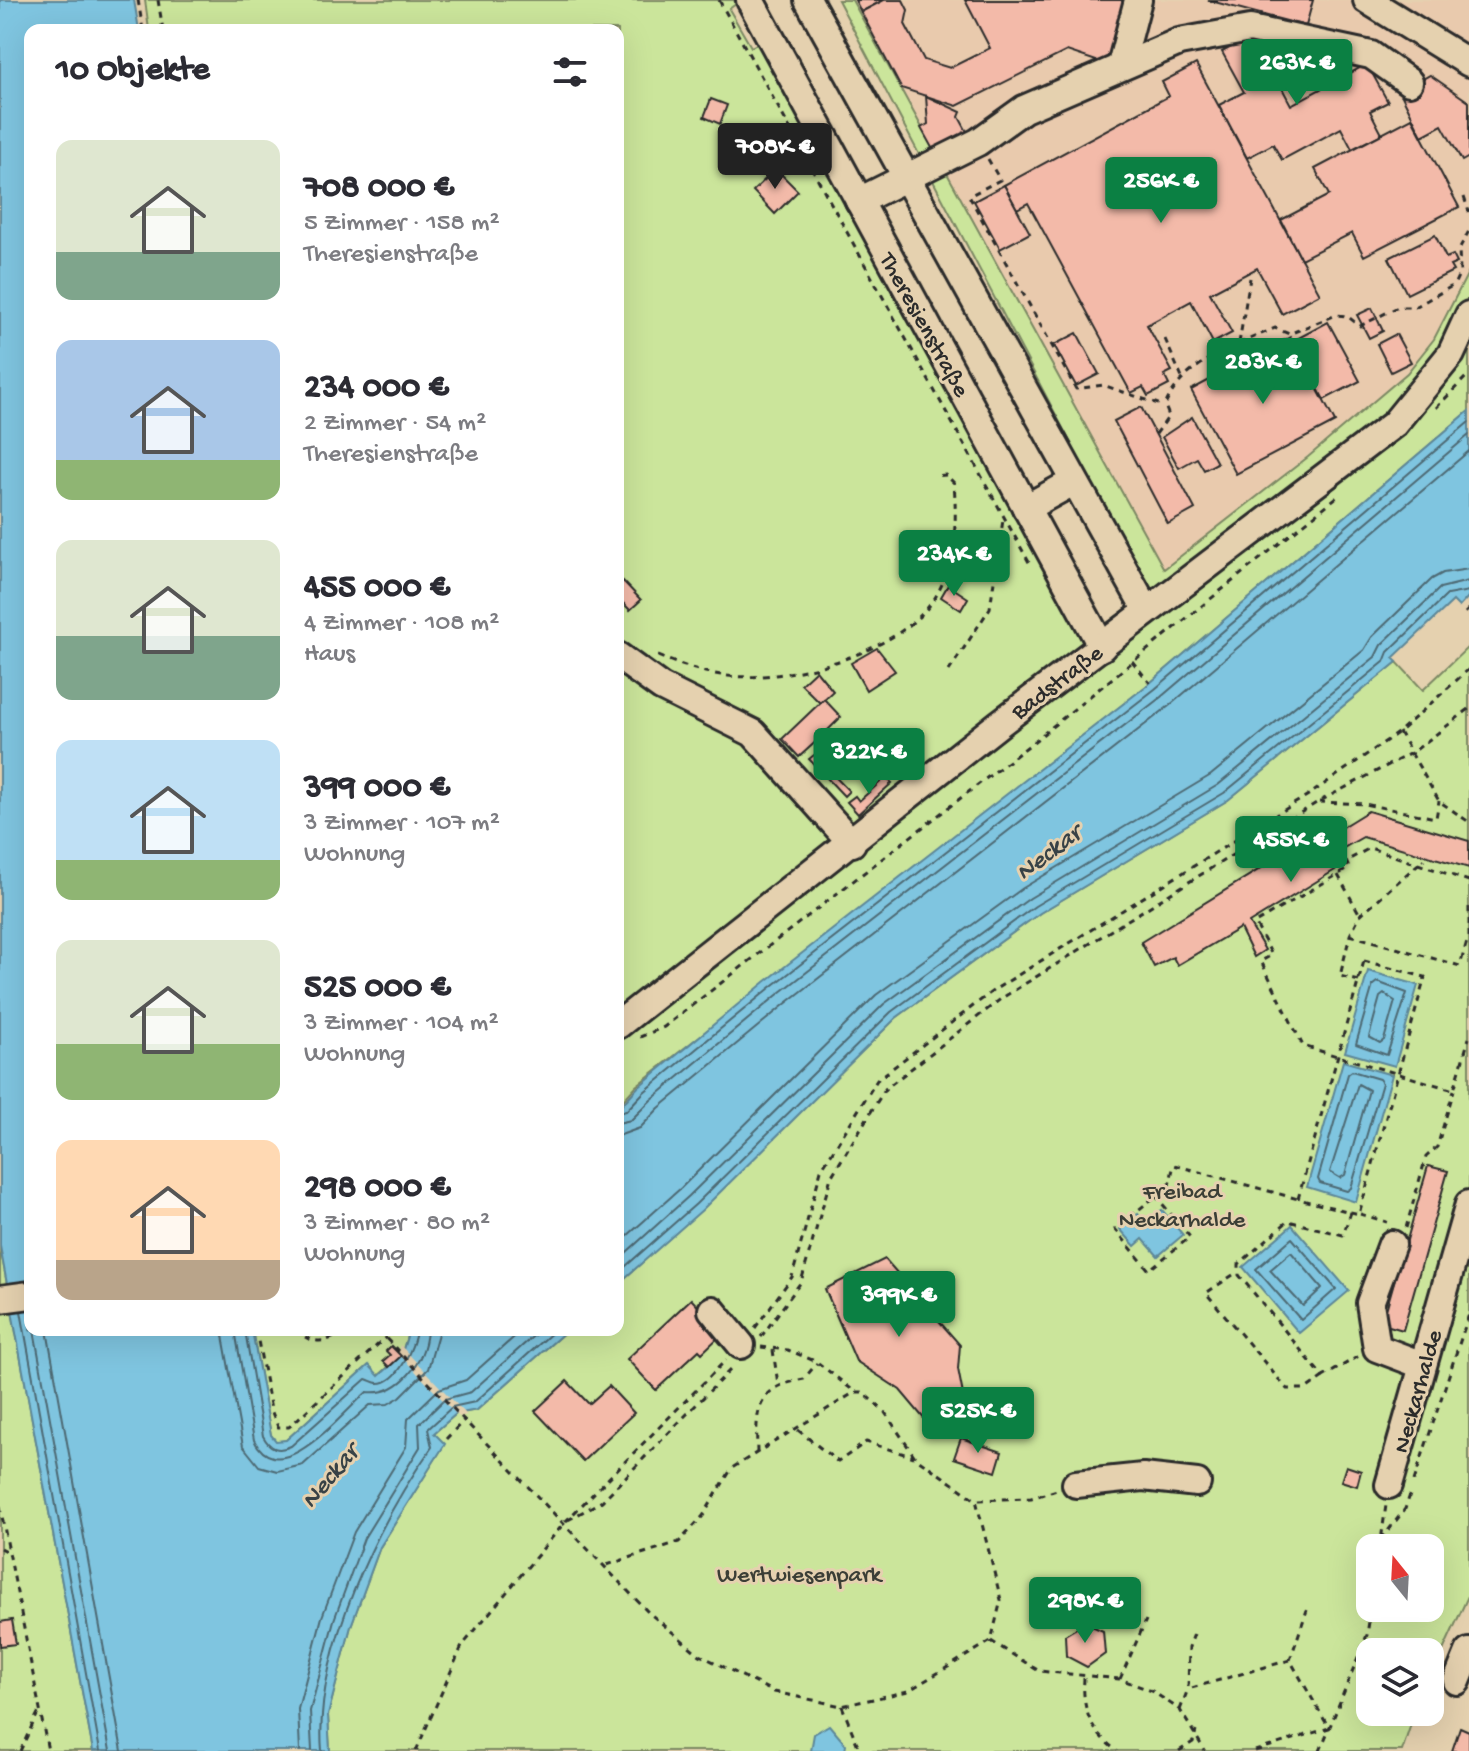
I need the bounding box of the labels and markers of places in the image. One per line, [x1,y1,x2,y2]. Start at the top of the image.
pin: 263K € [1232,39,1362,107]
pin: 708K € [710,123,840,191]
pin: 256K € [1096,157,1226,225]
pin: 283K € [1198,338,1328,406]
pin: 234K € [889,530,1019,598]
pin: 322K € [804,728,934,796]
pin: 455K € [1226,816,1356,884]
pin: 399K € [834,1271,964,1339]
pin: 525K € [913,1387,1043,1455]
pin: 298K € [1020,1577,1150,1645]

